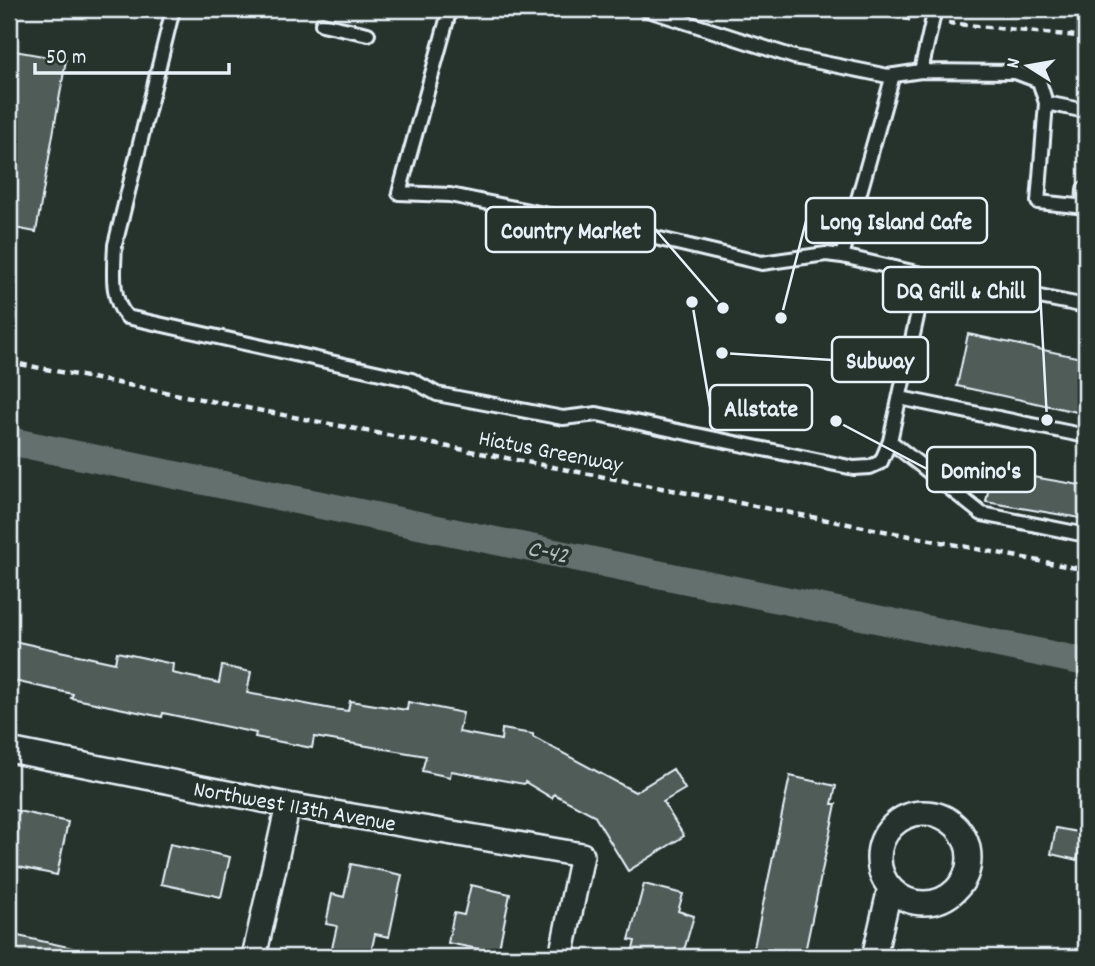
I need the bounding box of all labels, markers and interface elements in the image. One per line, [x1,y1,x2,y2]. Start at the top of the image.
scale bar [35,32,229,76]
north arrow [993,32,1064,102]
text: 50 m [46,44,86,74]
text: N [1001,56,1029,71]
callout: Long Island Cafe [806,198,987,243]
callout: Country Market [486,207,655,252]
text: Long Island Cafe [820,207,972,241]
text: Country Market [501,216,641,250]
callout: DQ Grill & Chill [883,267,1040,312]
text: DQ Grill & Chill [897,276,1026,310]
callout: Subway [832,337,928,382]
text: Subway [846,346,915,380]
callout: Allstate [710,385,812,430]
text: Allstate [724,394,799,428]
street label: Hiatus Greenway [475,423,626,484]
callout: Domino's [927,447,1035,492]
text: Domino's [941,456,1021,490]
water label: C-42 [524,533,571,575]
street label: Northwest 113th Avenue [191,774,398,842]

